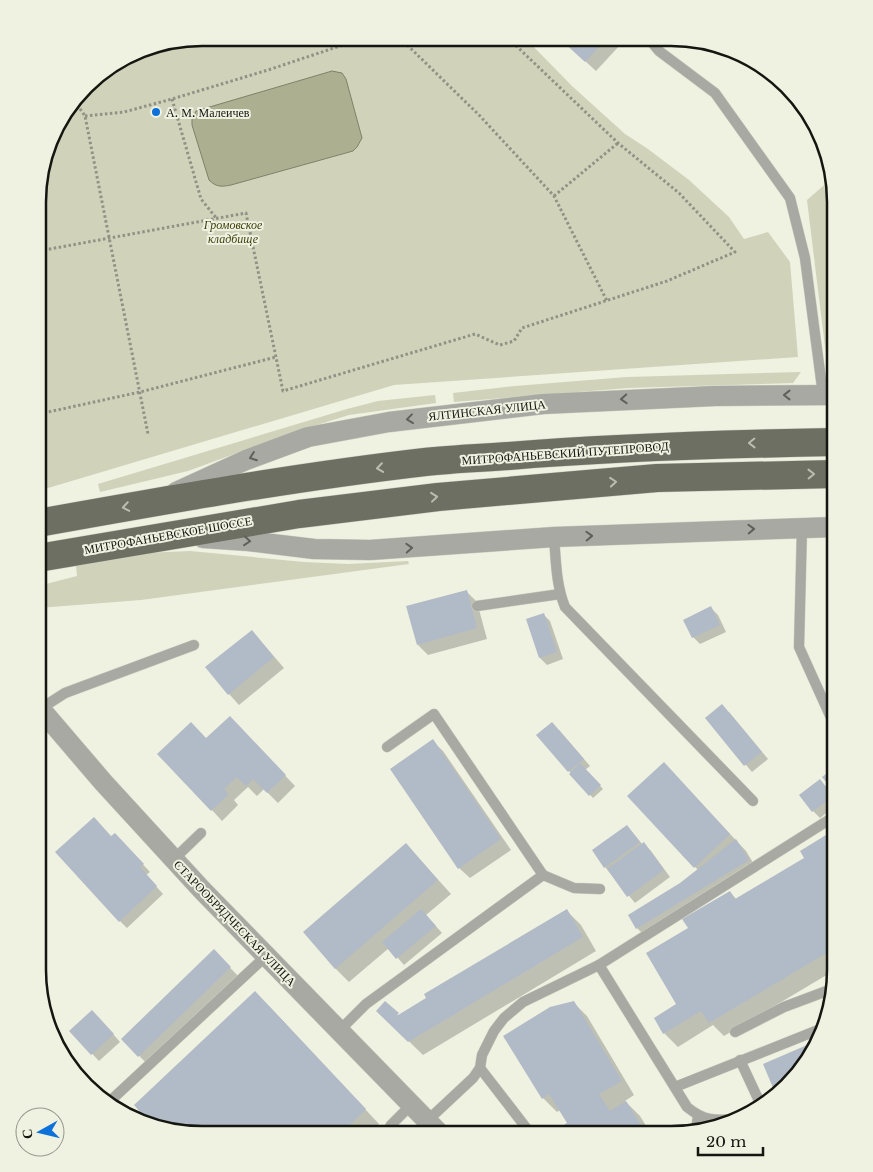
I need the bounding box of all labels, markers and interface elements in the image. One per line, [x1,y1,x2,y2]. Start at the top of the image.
place label: А. М. Малеичев [166,105,250,120]
marker: А. М. Малеичев [150,106,162,118]
park label: Громовское кладбище [203,217,263,246]
one-way arrow [782,390,790,400]
one-way arrow [620,394,628,405]
street label: ЯЛТИНСКАЯ УЛИЦА [427,396,547,424]
one-way arrow [406,413,414,424]
street label: МИТРОФАНЬЕВСКИЙ ПУТЕПРОВОД [461,438,669,468]
one-way arrow [747,438,755,448]
one-way arrow [249,451,258,461]
one-way arrow [376,462,384,473]
one-way arrow [807,469,815,480]
one-way arrow [610,476,618,487]
one-way arrow [430,492,438,503]
one-way arrow [122,502,131,512]
street label: МИТРОФАНЬЕВСКОЕ ШОССЕ [83,513,253,557]
one-way arrow [748,524,755,534]
one-way arrow [585,530,593,541]
one-way arrow [244,535,252,546]
one-way arrow [406,542,414,553]
street label: СТАРООБРЯДЧЕСКАЯ УЛИЦА [171,857,299,989]
north arrow [15,1107,65,1157]
scale bar [698,1124,763,1156]
text: С [18,1128,37,1140]
text: 20 m [706,1132,746,1151]

